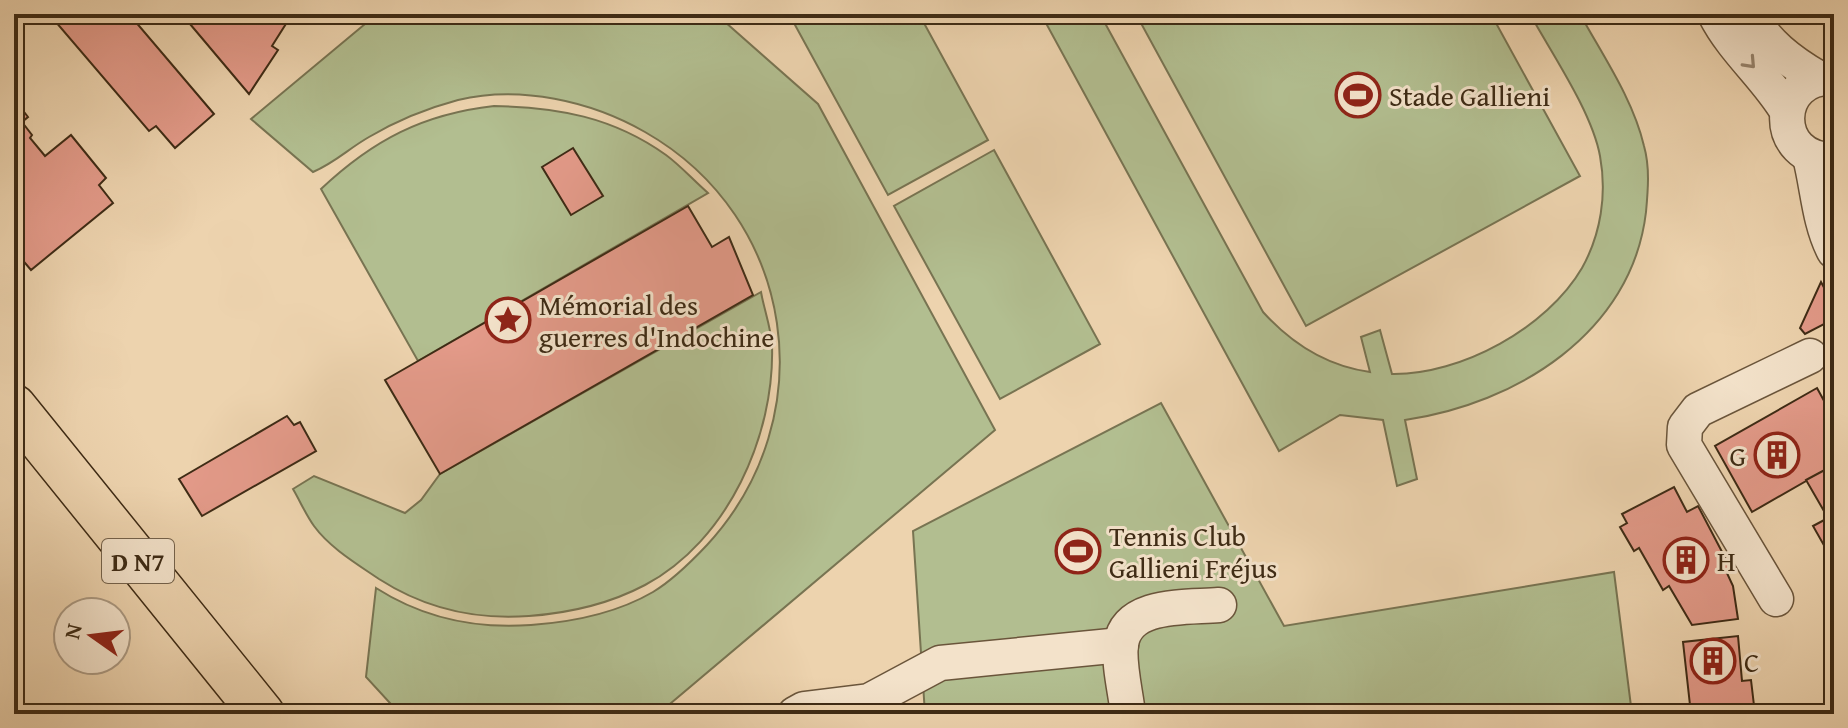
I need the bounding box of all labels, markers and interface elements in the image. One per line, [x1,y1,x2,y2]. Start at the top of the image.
one-way arrow [1741,54,1755,68]
sports icon: Stade Gallieni [1334,71,1382,119]
place label: Stade Gallieni [1389,75,1550,116]
place label: Mémorial des guerres d'Indochine [539,284,774,357]
place icon: Mémorial des guerres d'Indochine [484,296,532,344]
building icon: G [1753,431,1801,479]
place label: G [1729,435,1746,476]
place label: Tennis Club Gallieni Fréjus [1109,515,1277,588]
sports icon: Tennis Club Gallieni Fréjus [1054,527,1102,575]
building icon: H [1662,536,1710,584]
road number: D N7 [102,539,174,583]
place label: H [1717,540,1736,581]
north arrow [52,596,132,676]
text: N [55,620,90,642]
building icon: C [1689,637,1737,685]
place label: C [1744,641,1759,682]

